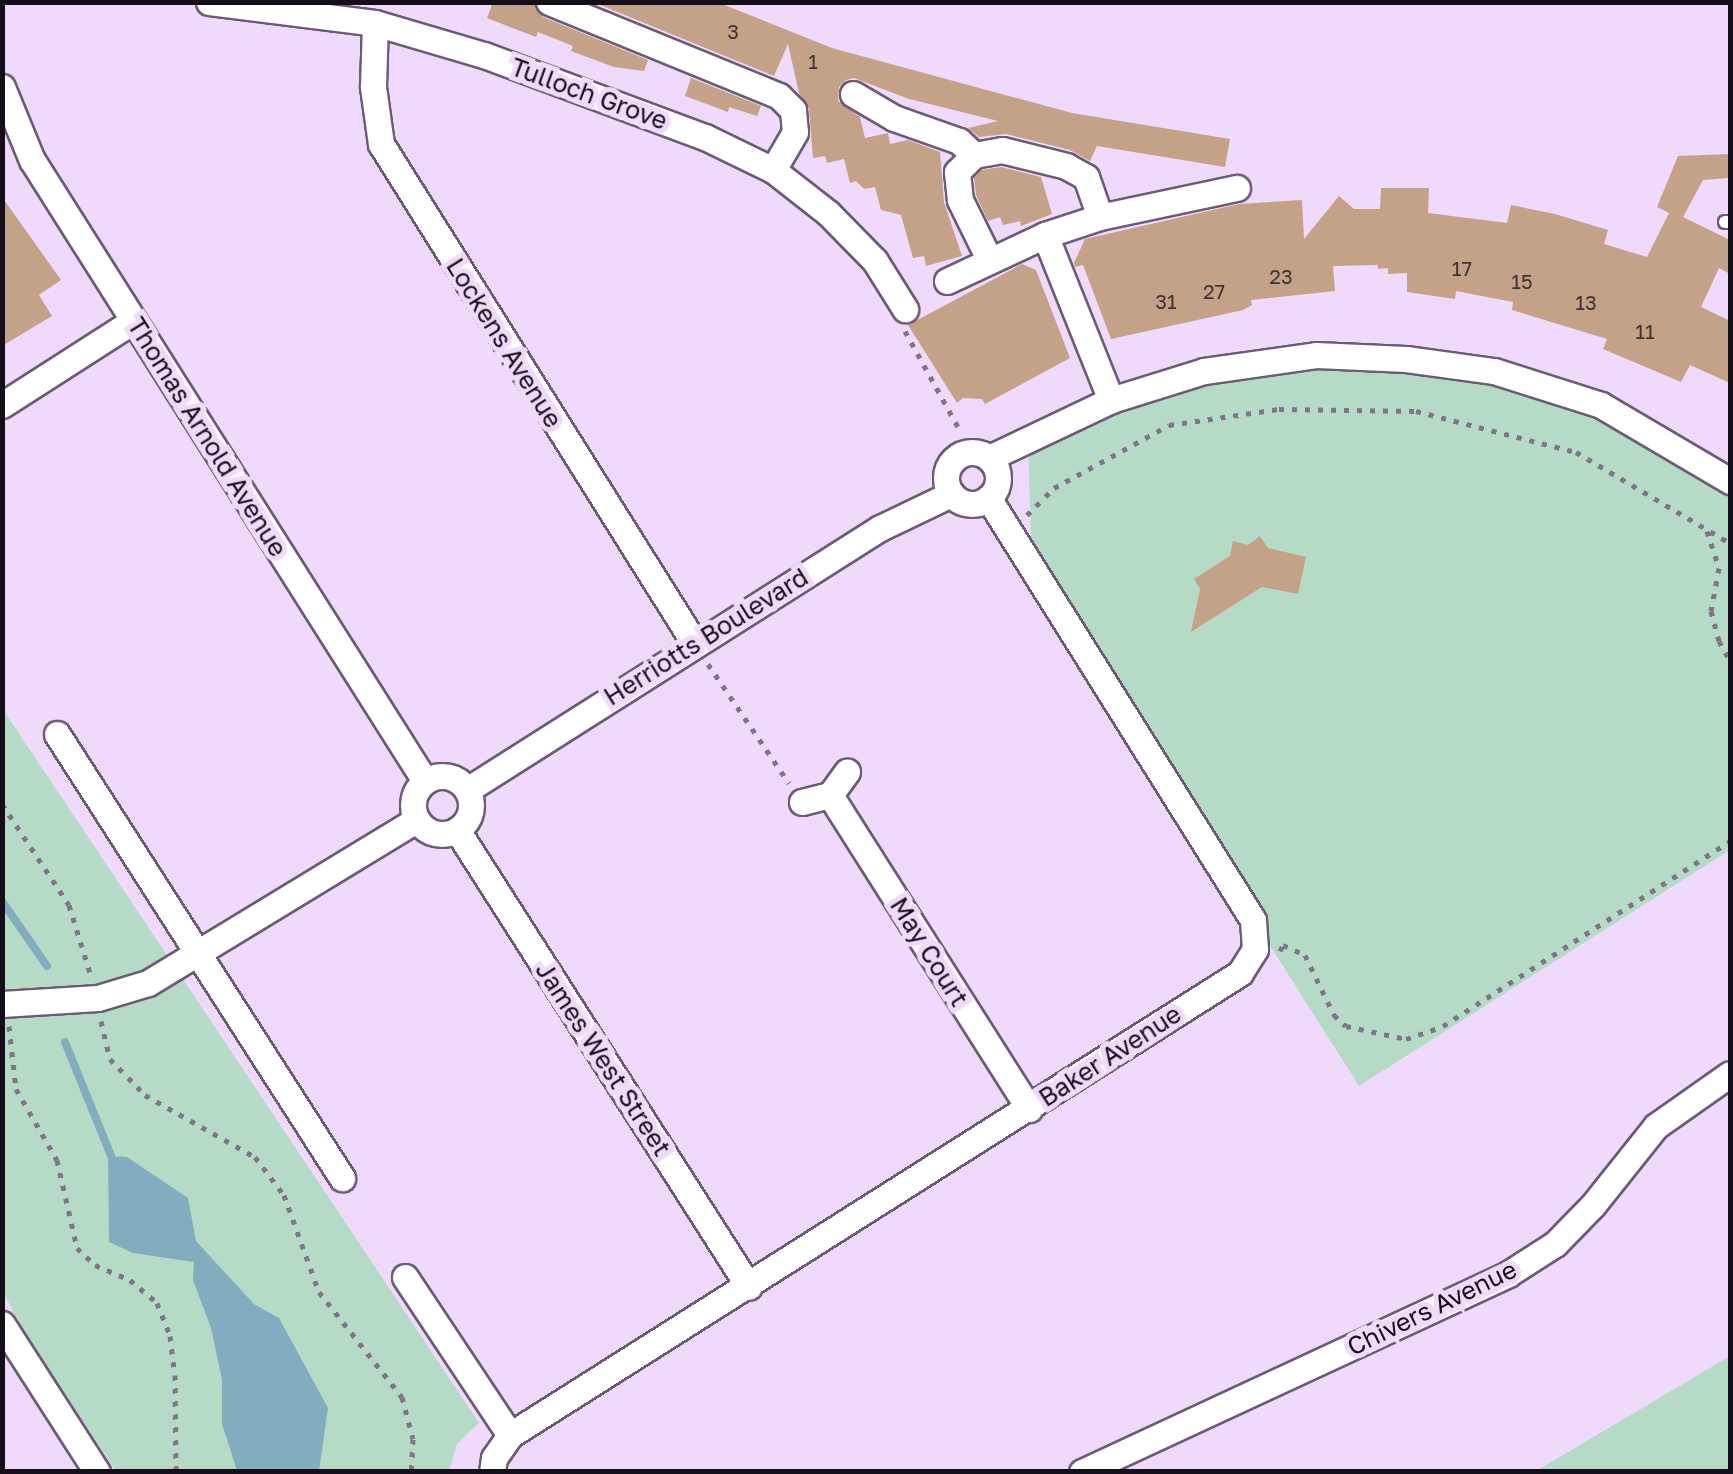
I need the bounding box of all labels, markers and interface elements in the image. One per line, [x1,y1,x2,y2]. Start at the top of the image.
house number: 3 [727,19,739,43]
house number: 1 [808,49,818,73]
street label: Tulloch Grove [507,52,671,136]
street label: Lockens Avenue [440,253,568,433]
house number: 17 [1452,256,1472,280]
house number: 23 [1269,264,1293,288]
house number: 15 [1511,269,1533,293]
house number: 27 [1203,279,1225,303]
house number: 31 [1155,289,1177,313]
house number: 13 [1575,290,1597,314]
street label: Thomas Arnold Avenue [121,312,293,562]
house number: 11 [1635,319,1655,343]
street label: Herriotts Boulevard [598,562,814,712]
street label: May Court [884,892,974,1012]
street label: James West Street [529,956,677,1162]
street label: Baker Avenue [1033,999,1187,1113]
street label: Chivers Avenue [1342,1254,1522,1362]

